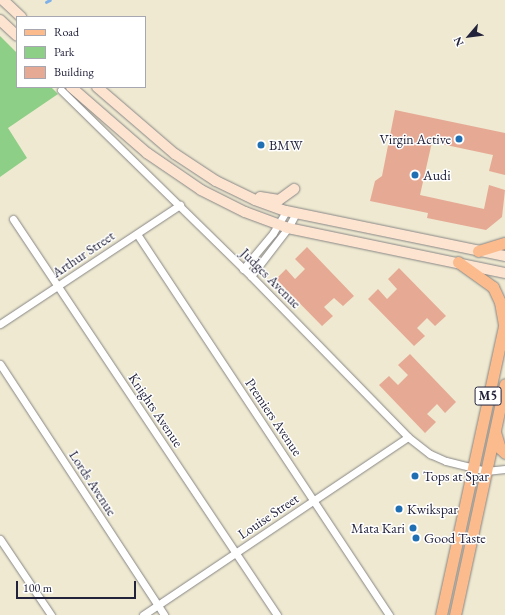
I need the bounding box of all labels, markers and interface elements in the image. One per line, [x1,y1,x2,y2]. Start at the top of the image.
legend [16,16,146,88]
north arrow [449,16,489,56]
text: Road [54,24,79,40]
text: N [450,34,467,49]
text: Park [54,44,74,60]
text: Building [54,64,94,80]
place label: Virgin Active [380,131,451,147]
marker: Virgin Active [454,134,464,144]
place label: BMW [269,137,303,153]
marker: BMW [256,140,266,150]
place label: Audi [423,167,451,183]
marker: Audi [410,170,420,180]
street label: Arthur Street [49,227,117,281]
street label: Judges Avenue [237,244,305,312]
street label: Knights Avenue [125,370,187,450]
street label: Premiers Avenue [242,375,306,459]
road number: M5 [474,385,502,407]
street label: Lords Avenue [66,447,120,519]
place label: Tops at Spar [423,468,489,484]
marker: Tops at Spar [410,471,420,481]
street label: Louise Street [235,490,301,542]
place label: Kwikspar [407,501,458,517]
marker: Kwikspar [394,504,404,514]
place label: Mata Kari [351,520,405,536]
marker: Mata Kari [408,523,418,533]
place label: Good Taste [424,530,486,546]
marker: Good Taste [411,533,421,543]
scale bar [18,573,138,599]
text: 100 m [23,580,52,596]

